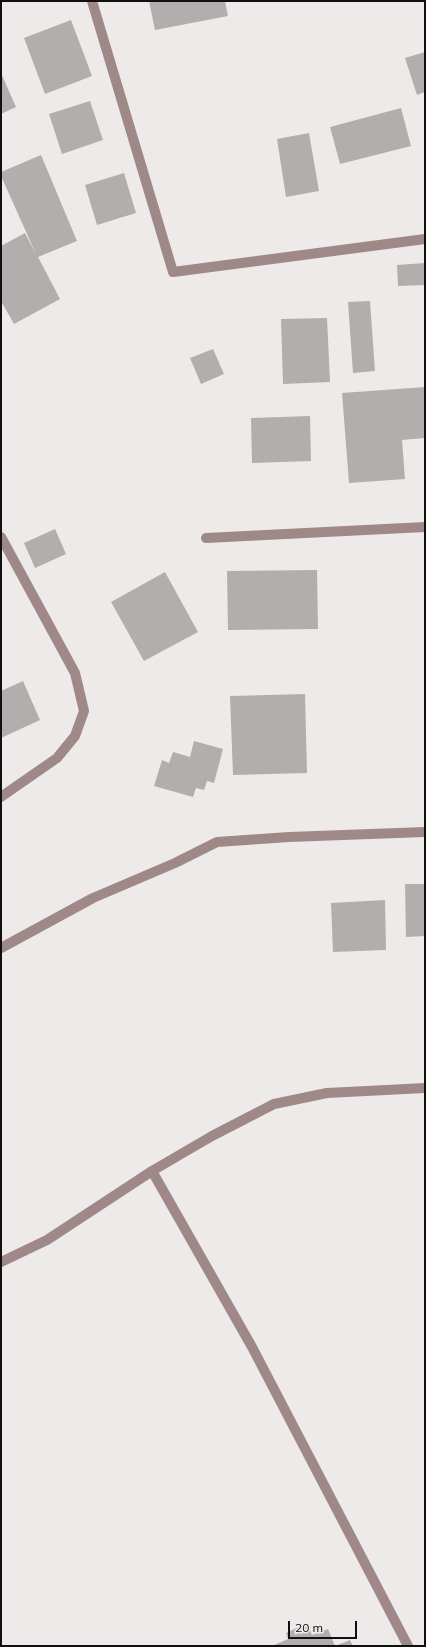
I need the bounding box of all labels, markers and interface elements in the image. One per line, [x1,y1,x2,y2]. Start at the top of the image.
scale bar [290,1613,359,1639]
text: 20 m [295,1620,323,1635]

